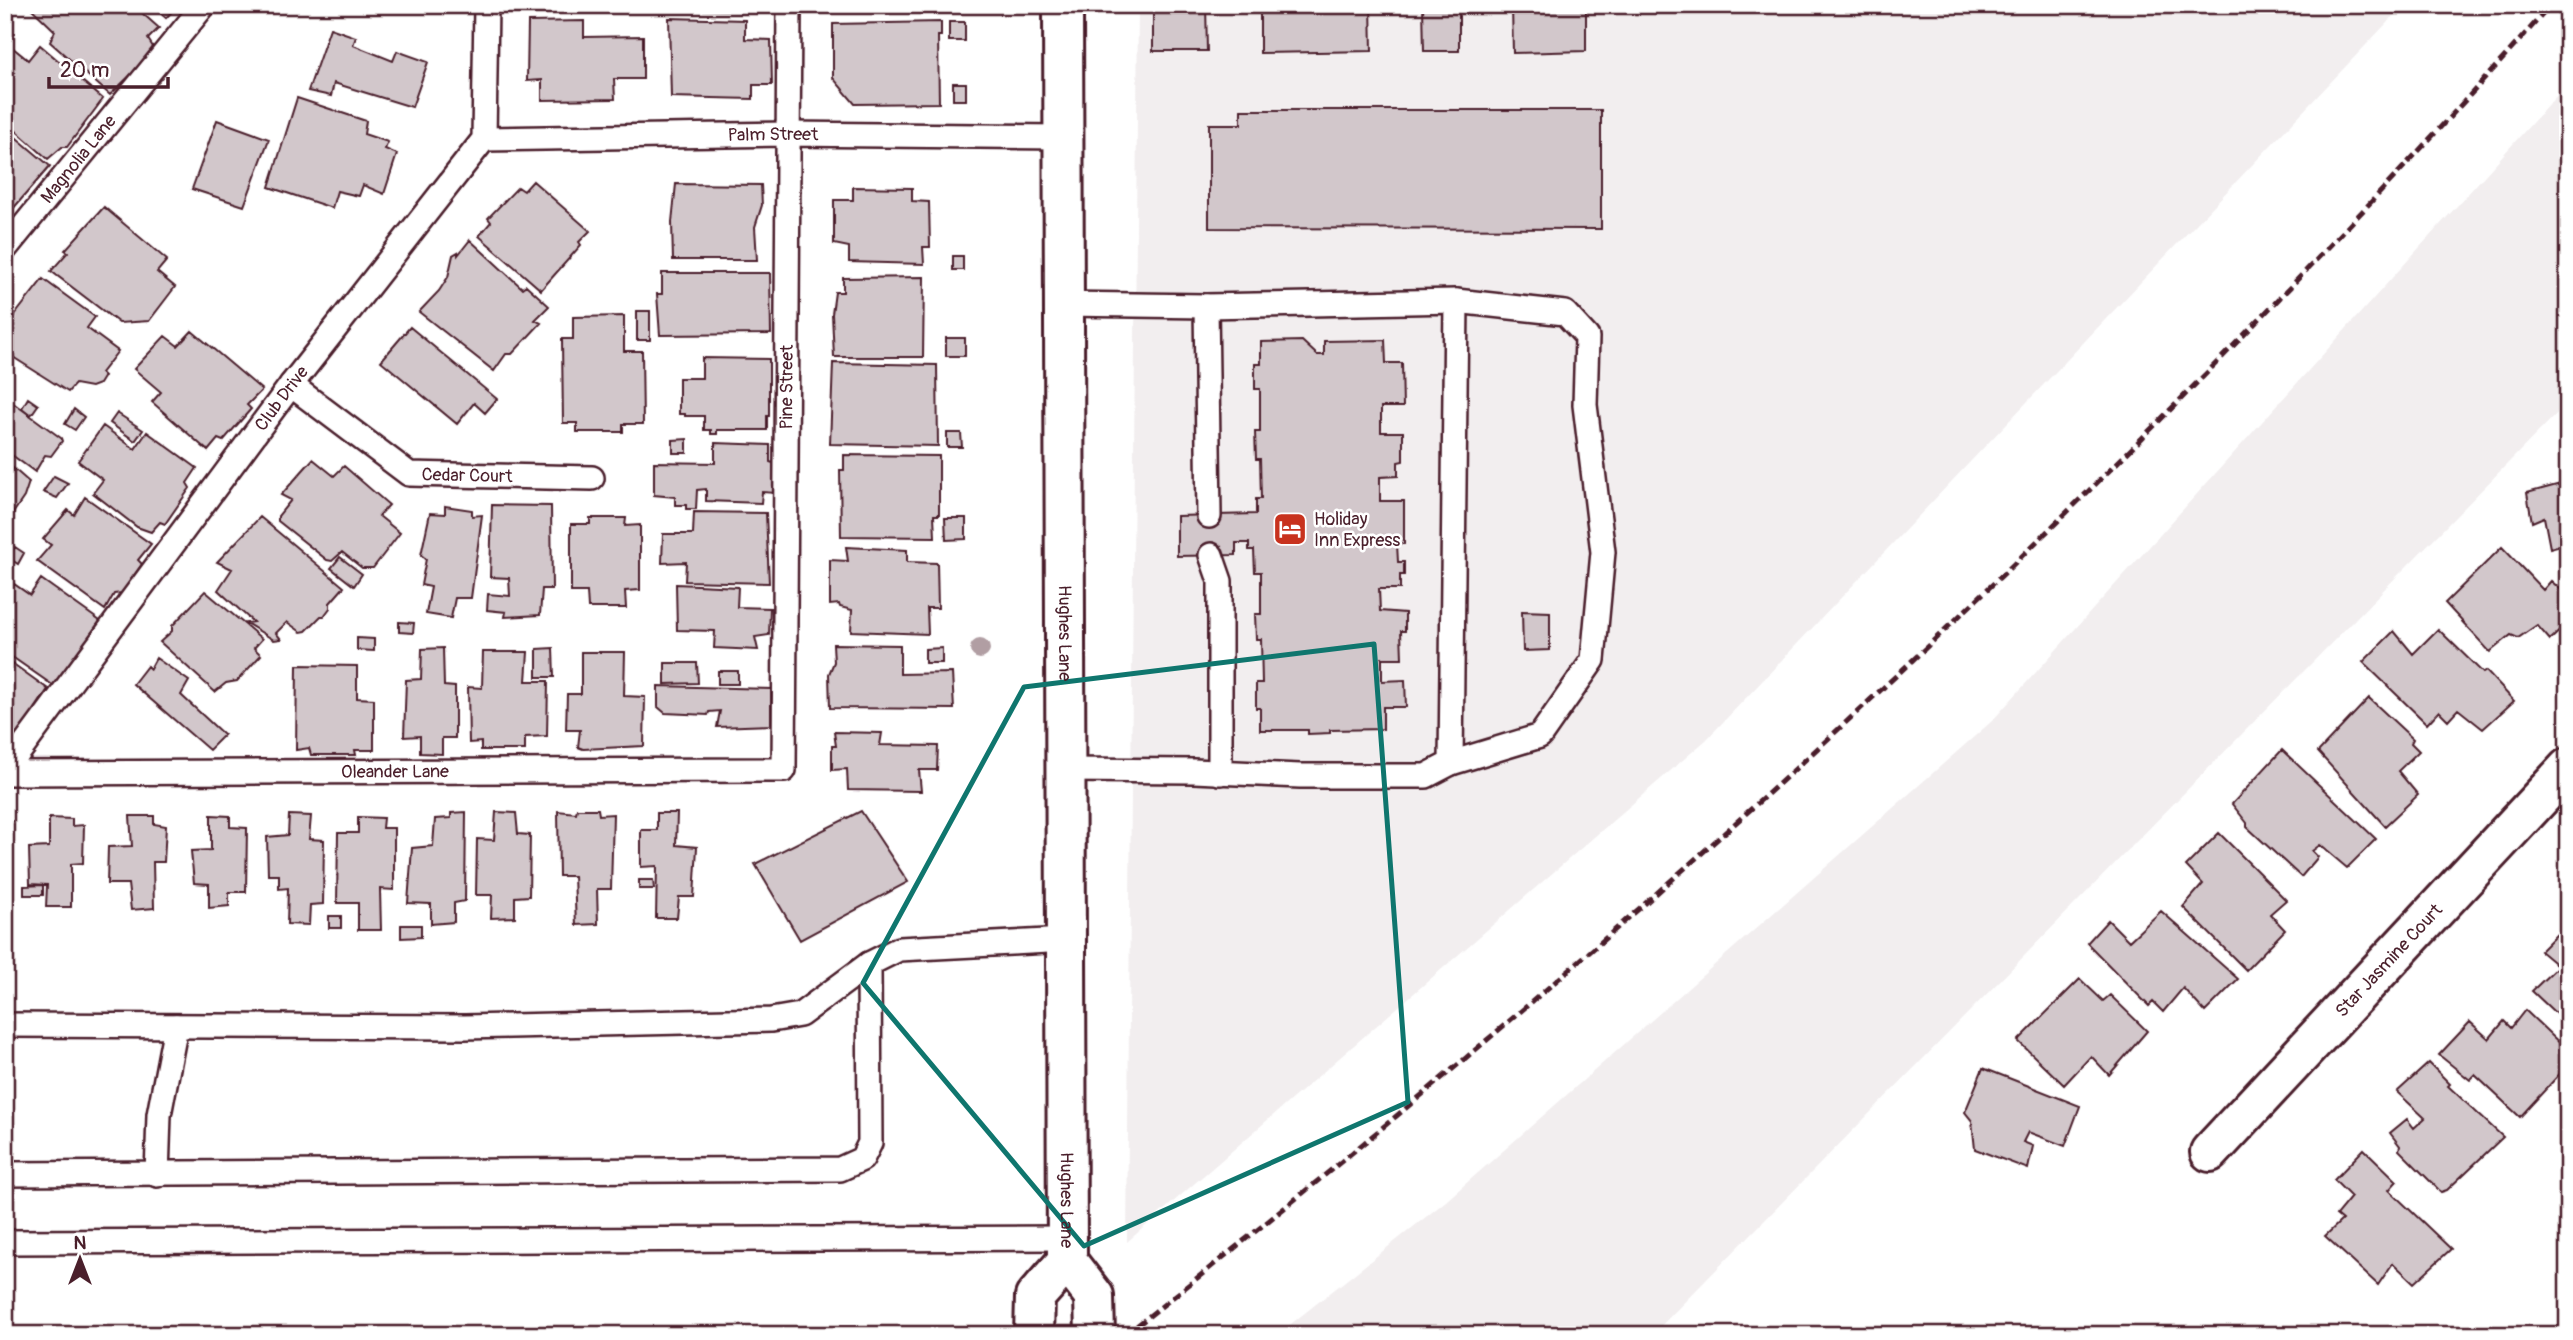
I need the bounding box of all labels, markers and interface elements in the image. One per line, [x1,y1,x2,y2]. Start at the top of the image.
scale bar [49,46,168,90]
text: 20 m [60,57,109,84]
street label: Magnolia Lane [35,110,121,208]
street label: Palm Street [727,122,819,146]
street label: Pine Street [775,344,798,429]
street label: Club Drive [249,361,313,435]
street label: Cedar Court [421,463,514,488]
place label: Holiday Inn Express [1314,508,1400,552]
hotel icon: Holiday Inn Express [1271,510,1309,548]
street label: Hughes Lane [1053,585,1077,681]
street label: Oleander Lane [341,760,449,783]
street label: Star Jasmine Court [2330,898,2448,1022]
street label: Hughes Lane [1055,1152,1078,1248]
north arrow [46,1224,116,1294]
text: N [74,1231,87,1255]

